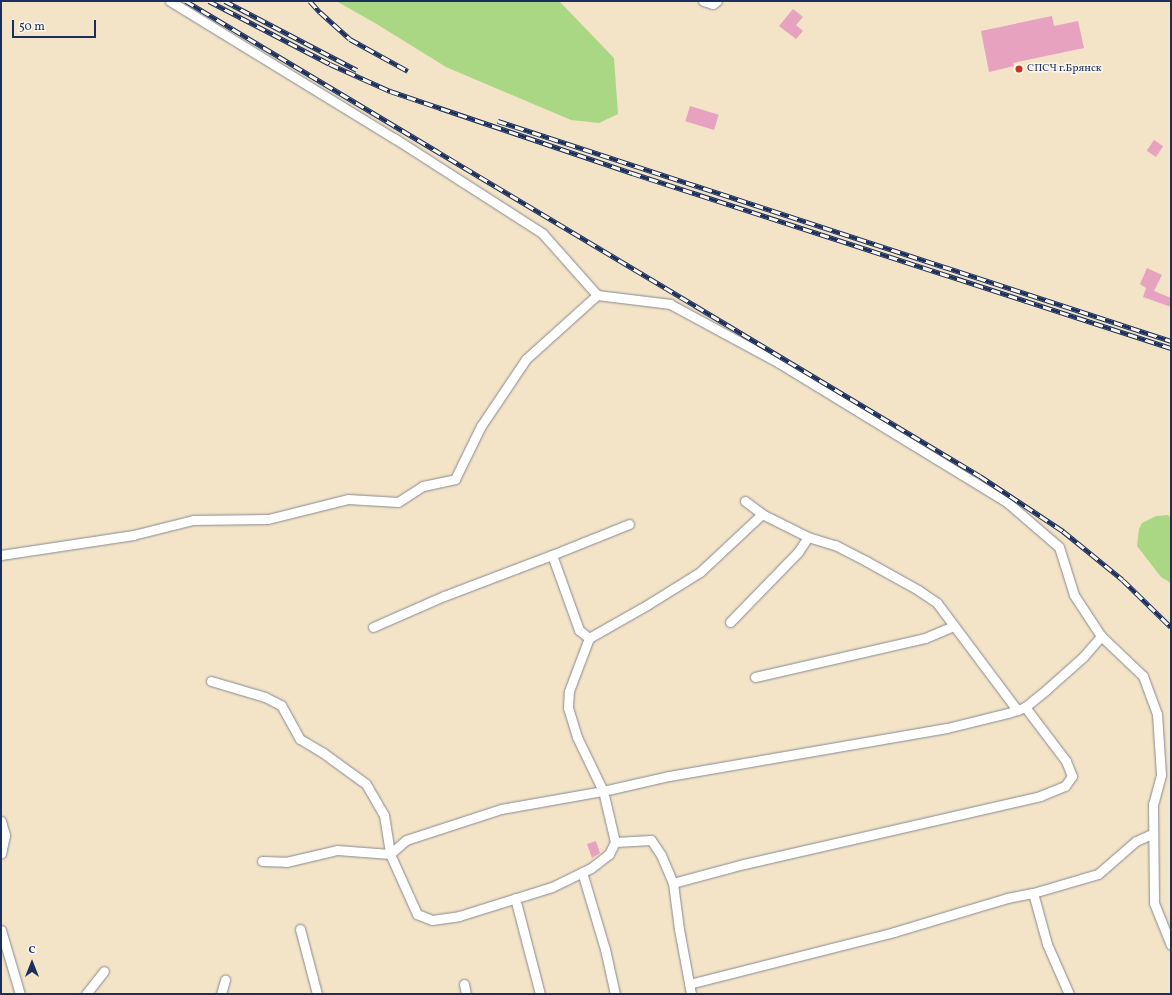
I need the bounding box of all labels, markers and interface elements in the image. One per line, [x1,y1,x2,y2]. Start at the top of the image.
scale bar [14,12,98,38]
text: 50 m [19,19,45,35]
place label: СПСЧ г.Брянск [1027,62,1102,76]
marker: СПСЧ г.Брянск [1014,64,1024,74]
north arrow [12,943,52,983]
text: С [28,943,36,958]

